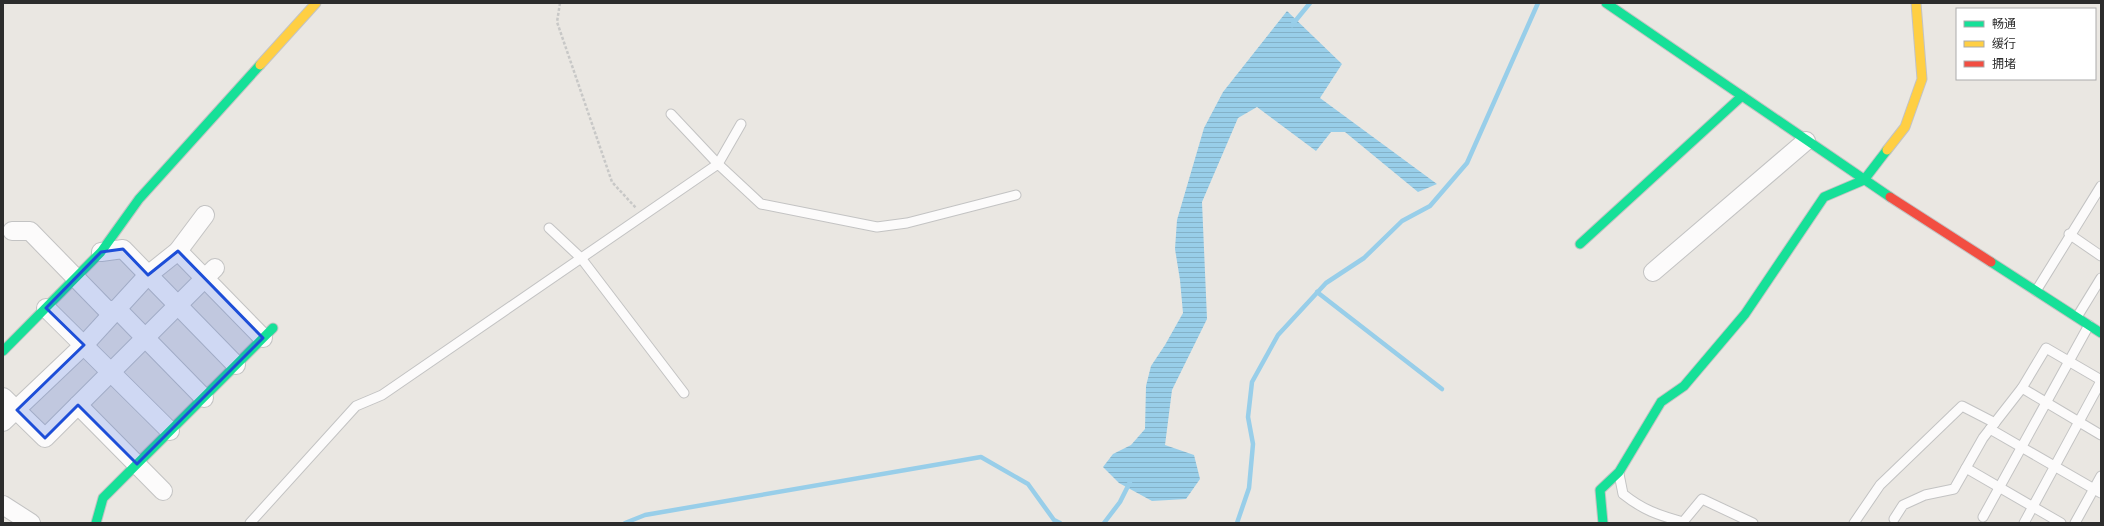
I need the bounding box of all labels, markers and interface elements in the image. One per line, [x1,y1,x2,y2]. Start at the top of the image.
legend [1956,8,2096,80]
text: 畅通 [1992,16,2016,30]
text: 缓行 [1992,36,2016,50]
text: 拥堵 [1992,56,2016,70]

